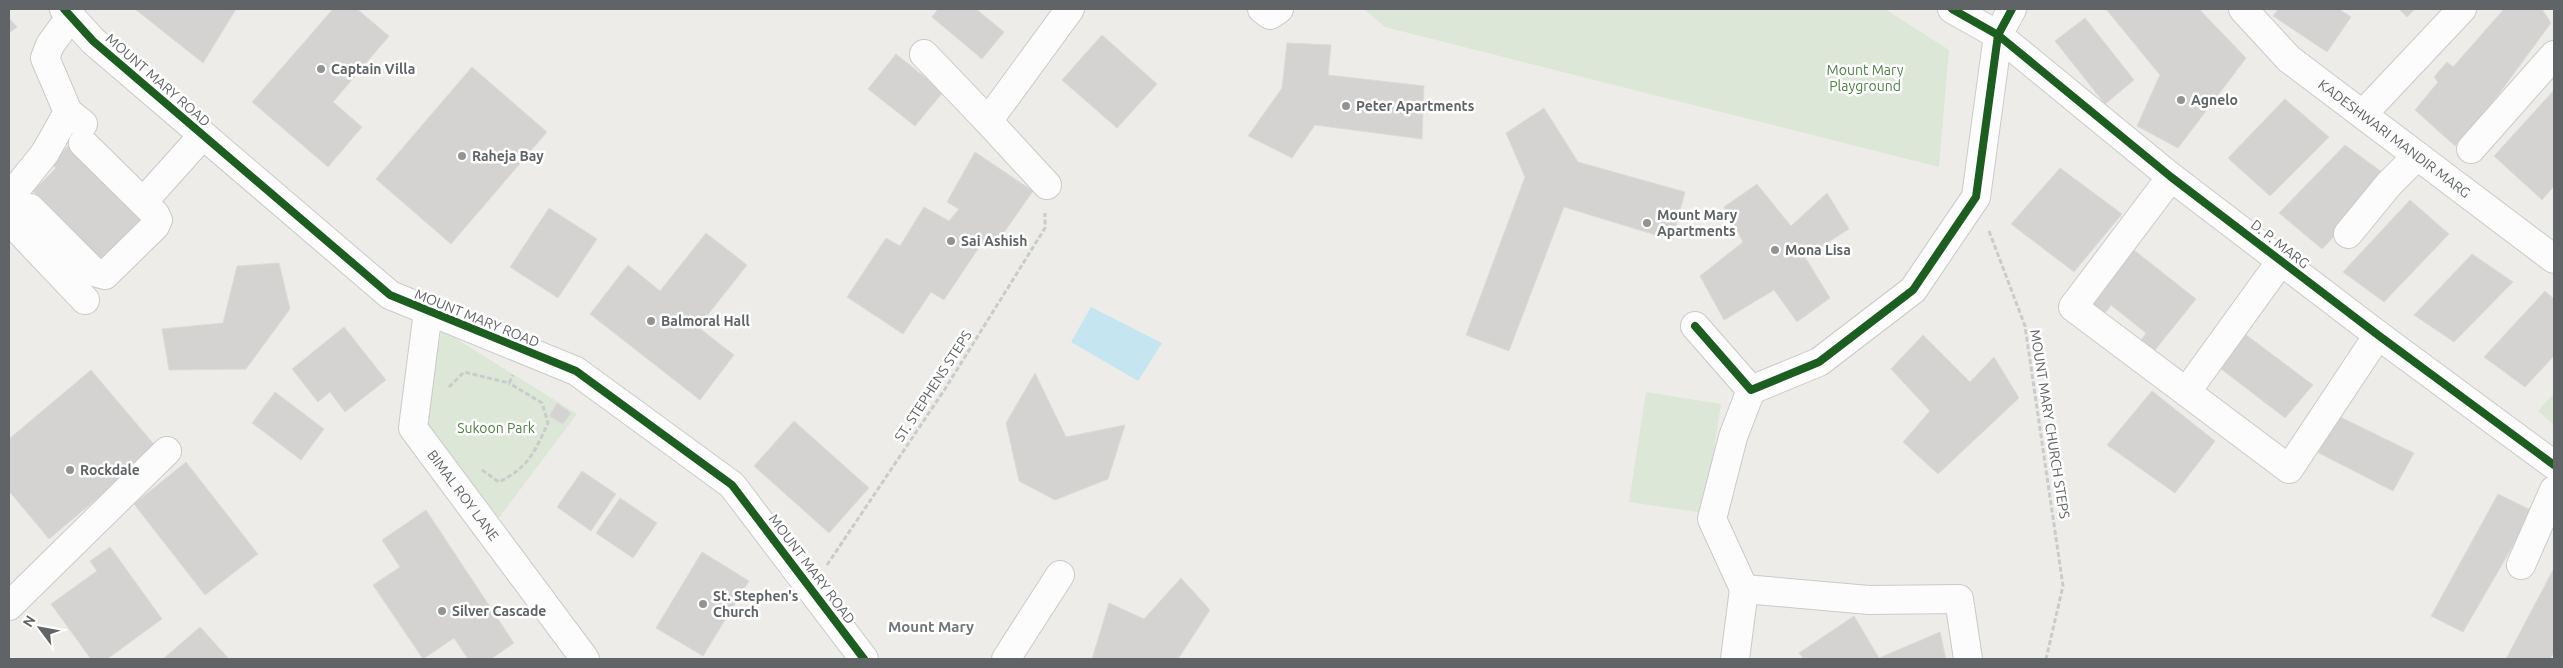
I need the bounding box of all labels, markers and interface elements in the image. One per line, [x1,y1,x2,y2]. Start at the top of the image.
street label: MOUNT MARY ROAD [103,30,214,130]
place label: Captain Villa [331,61,415,77]
park label: Mount Mary Playground [1827,62,1904,94]
marker: Captain Villa [315,63,327,75]
street label: KADESHWARI MANDIR MARG [2315,76,2474,201]
place label: Agnelo [2191,92,2238,108]
marker: Agnelo [2175,94,2187,106]
place label: Peter Apartments [1356,98,1475,114]
marker: Peter Apartments [1340,100,1352,112]
place label: Raheja Bay [472,148,544,164]
marker: Raheja Bay [456,150,468,162]
place label: Mount Mary Apartments [1657,207,1738,239]
street label: D. P. MARG [2248,216,2312,272]
marker: Mount Mary Apartments [1641,217,1653,229]
place label: Sai Ashish [961,233,1027,249]
marker: Sai Ashish [945,235,957,247]
place label: Mona Lisa [1785,242,1851,258]
marker: Mona Lisa [1769,244,1781,256]
street label: MOUNT MARY ROAD [412,286,542,350]
place label: Balmoral Hall [661,313,750,329]
marker: Balmoral Hall [645,315,657,327]
street label: ST. STEPHENS STEPS [891,328,975,444]
street label: MOUNT MARY CHURCH STEPS [2027,328,2073,520]
park label: Sukoon Park [457,420,535,436]
street label: BIMAL ROY LANE [424,447,502,544]
place label: Rockdale [80,462,140,478]
marker: Rockdale [64,464,76,476]
street label: MOUNT MARY ROAD [766,511,859,627]
place label: St. Stephen's Church [713,588,799,620]
marker: St. Stephen's Church [697,598,709,610]
north arrow [15,603,65,653]
place label: Silver Cascade [452,603,546,619]
marker: Silver Cascade [436,605,448,617]
text: N [19,612,39,630]
district label: Mount Mary [888,618,974,635]

